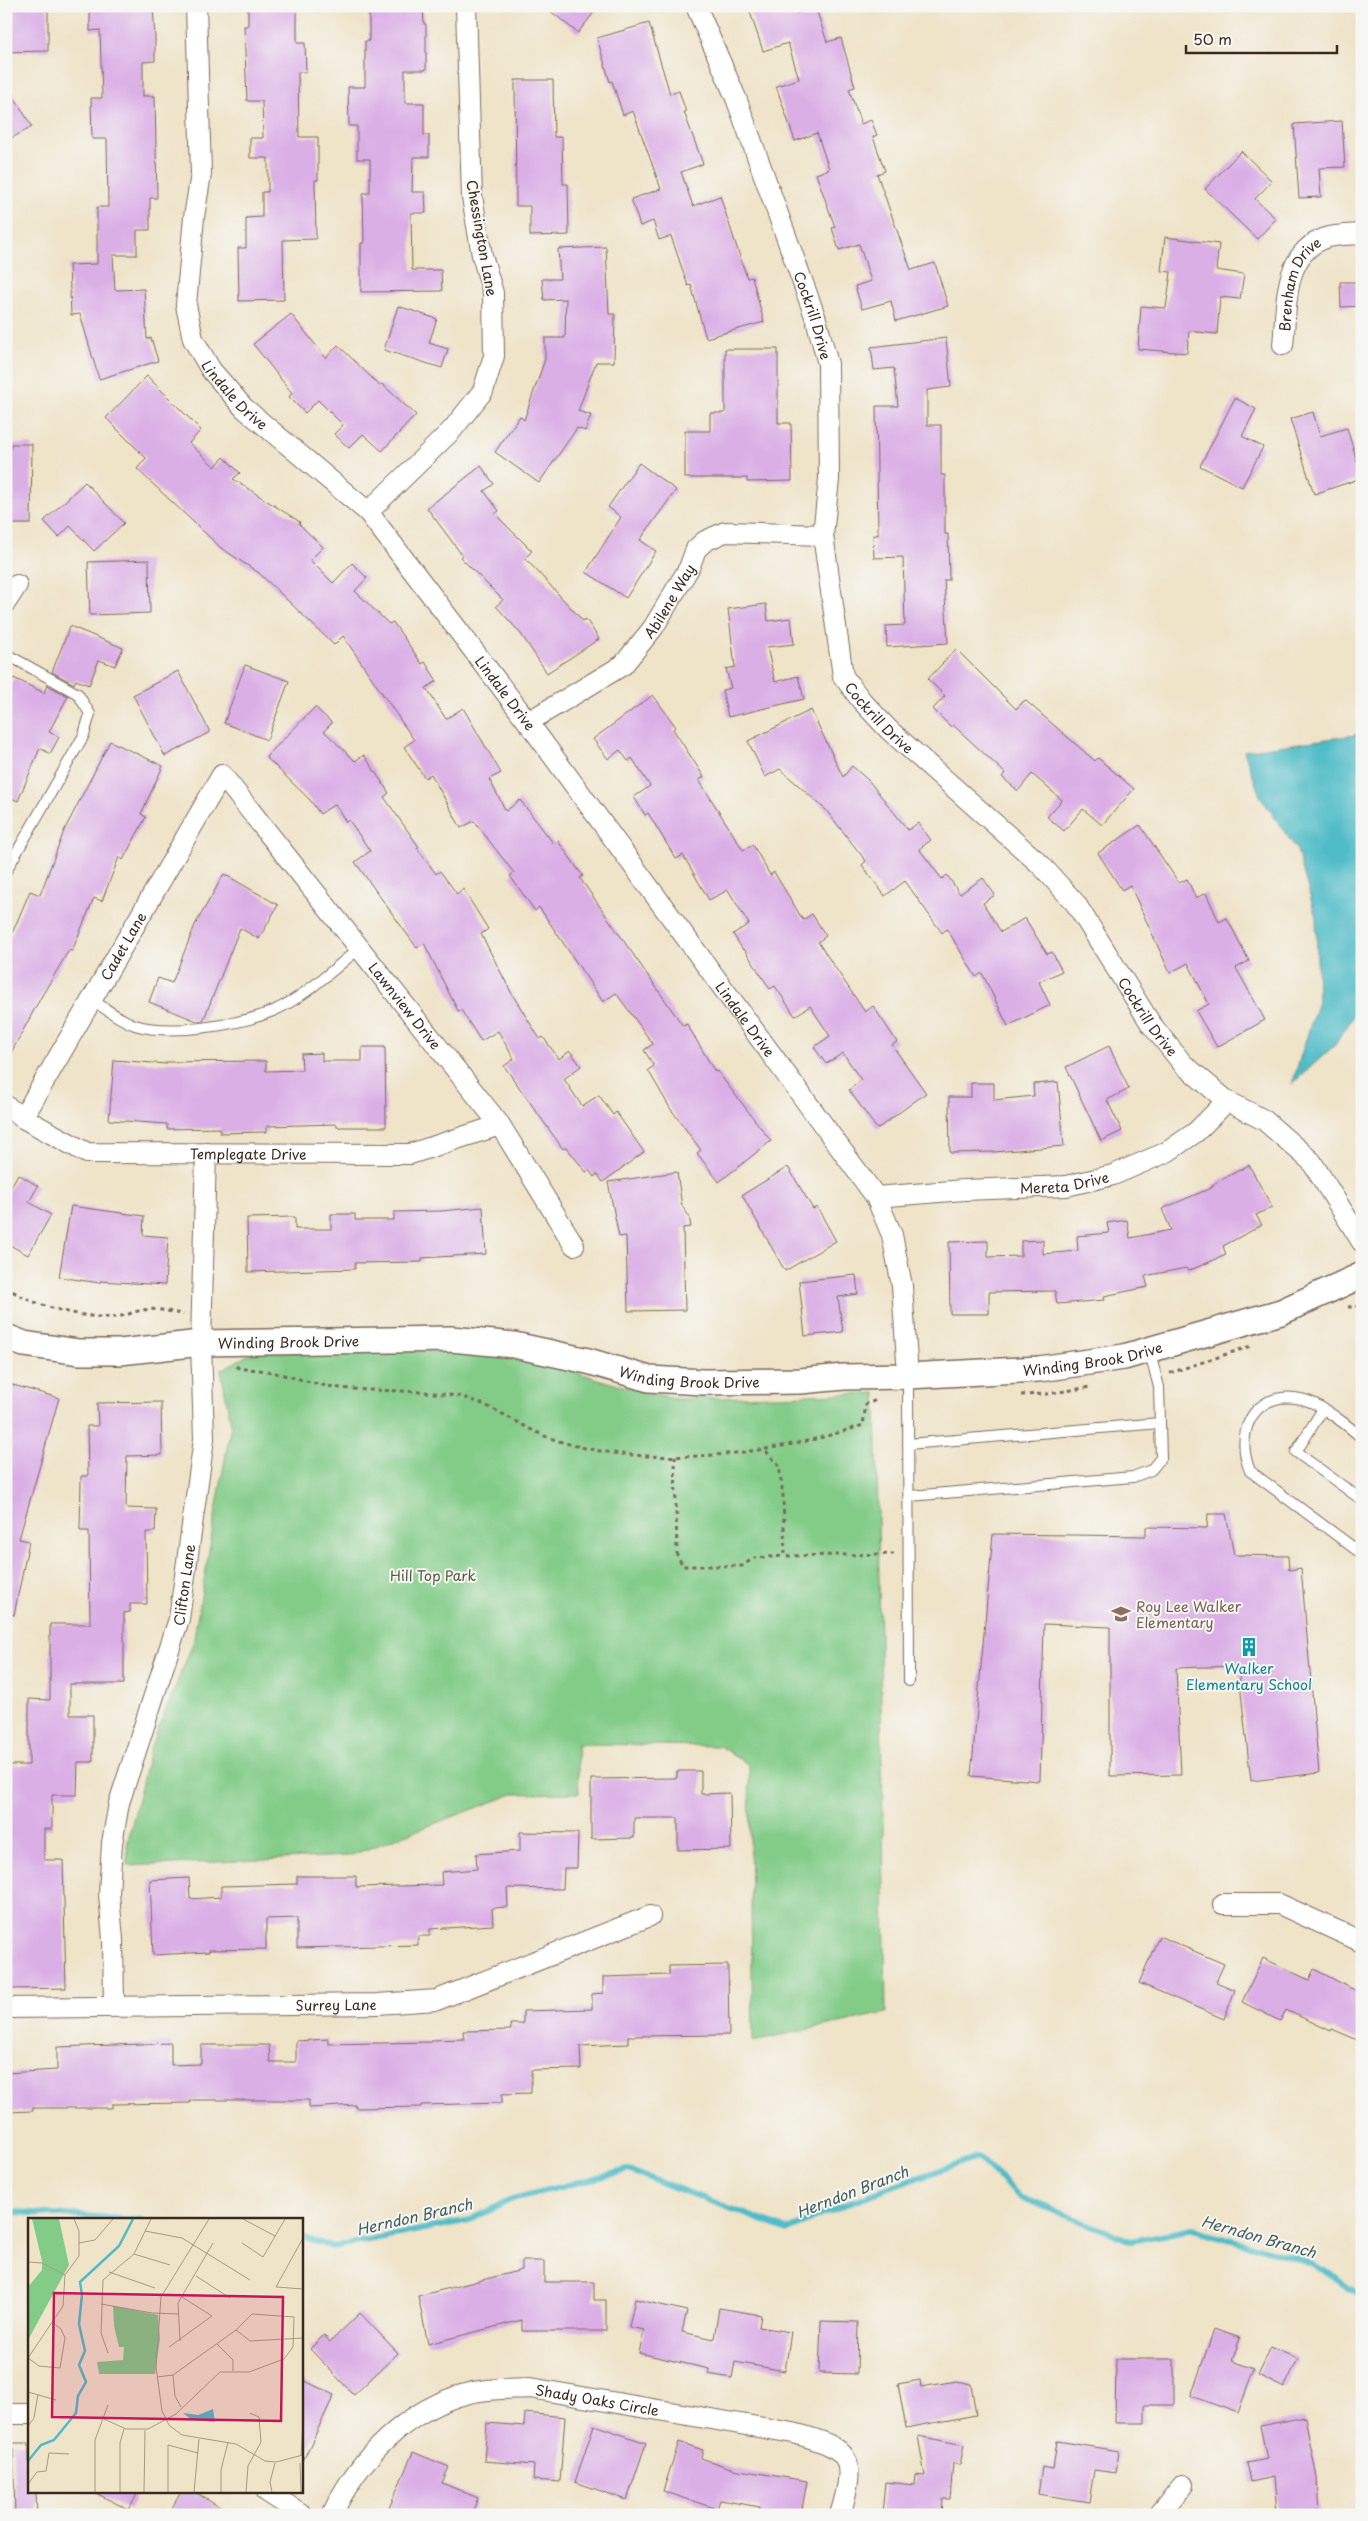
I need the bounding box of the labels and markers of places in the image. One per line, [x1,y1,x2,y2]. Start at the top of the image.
place label: Roy Lee Walker Elementary [1136,1596,1242,1633]
school or university icon: Roy Lee Walker Elementary [1110,1603,1132,1625]
building icon: Walker Elementary School [1238,1636,1260,1658]
place label: Walker Elementary School [1186,1658,1312,1695]

